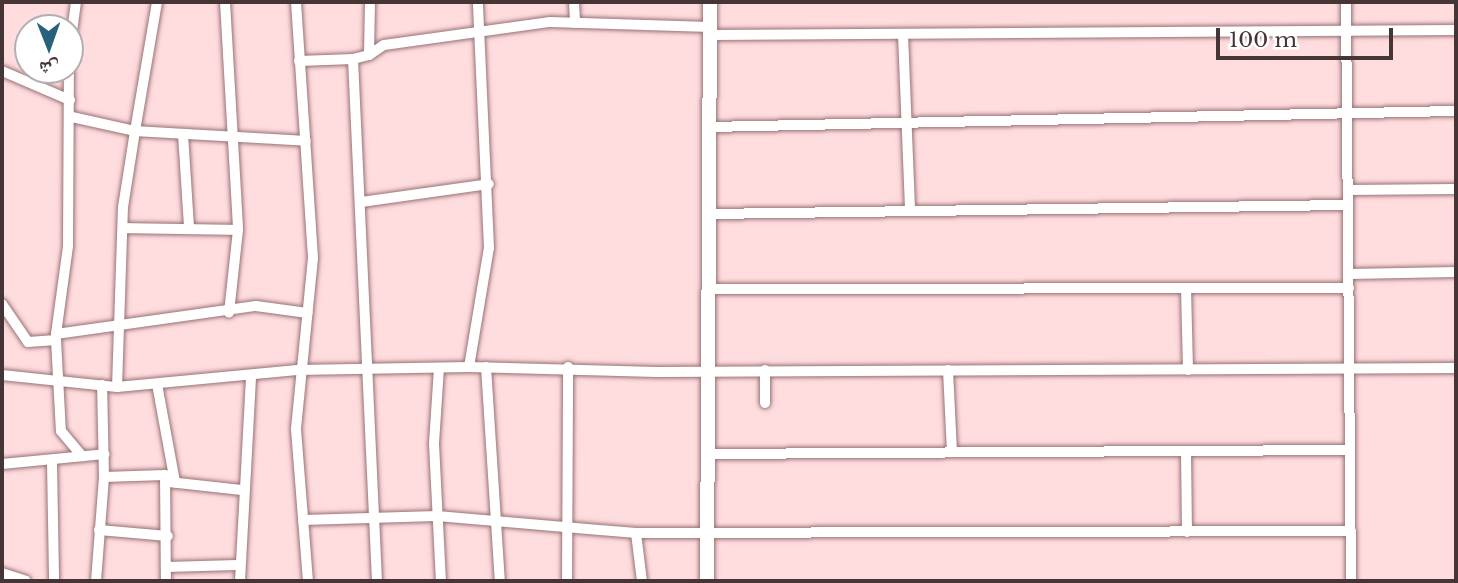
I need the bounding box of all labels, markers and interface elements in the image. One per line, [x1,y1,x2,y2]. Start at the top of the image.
north arrow [14,14,84,84]
scale bar [1220,14,1397,58]
text: 100 m [1229,27,1297,53]
text: ش [39,57,60,80]

